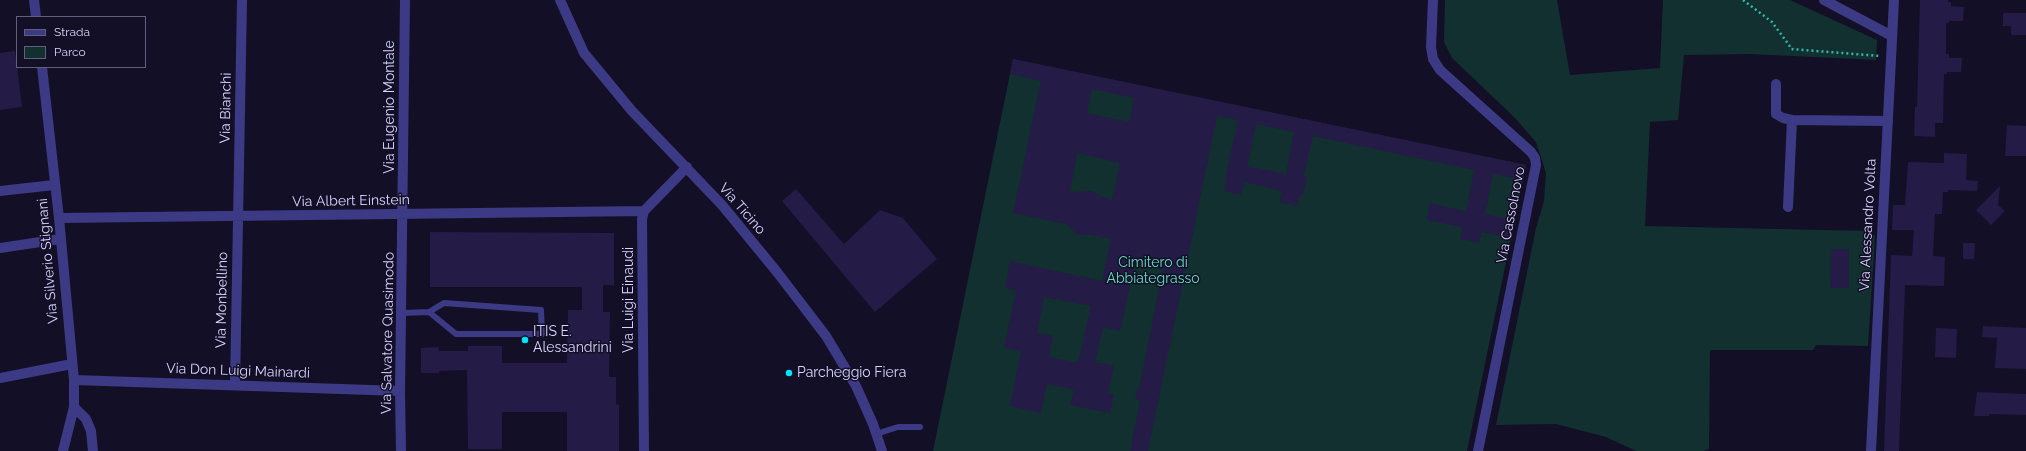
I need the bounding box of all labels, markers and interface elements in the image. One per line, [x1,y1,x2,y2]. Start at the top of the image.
legend [16,16,146,68]
text: Strada [54,25,90,39]
street label: Via Eugenio Montale [382,40,398,174]
text: Parco [54,45,86,59]
street label: Via Bianchi [217,72,235,144]
street label: Via Alessandro Volta [1856,158,1880,292]
street label: Via Cassolnovo [1493,165,1529,265]
street label: Via Ticino [715,180,769,238]
street label: Via Albert Einstein [292,192,410,210]
street label: Via Silverio Stignani [34,198,62,324]
street label: Via Luigi Einaudi [621,247,637,353]
street label: Via Monbellino [213,252,231,348]
street label: Via Salvatore Quasimodo [378,252,398,414]
park label: Cimitero di Abbiategrasso [1106,255,1200,288]
place label: ITIS E. Alessandrini [533,324,612,356]
marker: ITIS E. Alessandrini [520,335,530,345]
street label: Via Don Luigi Mainardi [166,360,310,382]
place label: Parcheggio Fiera [797,365,906,381]
marker: Parcheggio Fiera [784,368,794,378]

